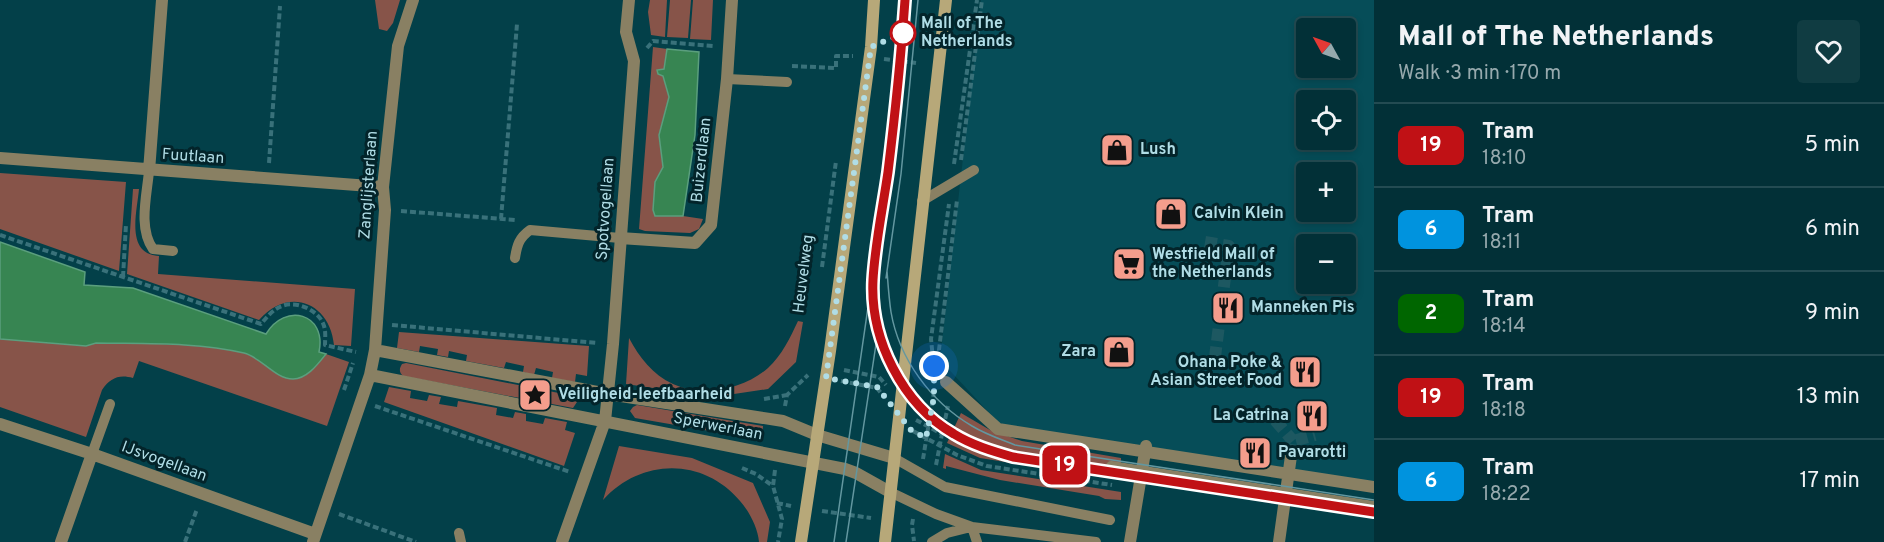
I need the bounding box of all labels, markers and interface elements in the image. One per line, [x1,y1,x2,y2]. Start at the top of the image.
place label: Mall of The Netherlands [921,14,1013,52]
north arrow [1296,18,1356,78]
map controls [1296,18,1356,294]
marker: Mall of The Netherlands [890,20,916,46]
text: Mall of The Netherlands [1398,20,1714,56]
button: heart [1797,20,1860,83]
text: Walk · 3 min · 170 m [1398,61,1561,87]
button: locate [1296,90,1356,150]
street label: Buizerdlaan [688,116,716,204]
text: Tram [1482,119,1534,146]
street label: Zanglijsterlaan [355,130,383,240]
shop icon: Lush [1099,132,1135,168]
text: 19 [1420,132,1442,159]
text: 5 min [1805,132,1860,159]
place label: Lush [1140,140,1176,160]
street label: Fuutlaan [161,145,225,169]
text: 18:10 [1482,146,1526,172]
street label: Spotvogellaan [592,157,620,261]
button: + [1296,162,1356,222]
shop icon: Calvin Klein [1153,196,1189,232]
text: Tram [1482,203,1534,230]
place label: Calvin Klein [1194,204,1284,224]
text: 6 [1425,216,1437,243]
text: 6 min [1805,216,1860,243]
text: 18:11 [1482,230,1521,256]
street label: Heuvelweg [789,234,819,314]
button: − [1296,234,1356,294]
place label: Westfield Mall of the Netherlands [1152,245,1275,283]
supermarket icon: Westfield Mall of the Netherlands [1111,246,1147,282]
text: Tram [1482,287,1534,314]
restaurant icon: Manneken Pis [1210,290,1246,326]
place label: Manneken Pis [1251,298,1355,318]
text: 2 [1425,300,1437,327]
text: 9 min [1805,300,1860,327]
text: 18:14 [1482,314,1526,340]
shop icon: Zara [1101,334,1137,370]
place label: Zara [1061,342,1096,362]
your location [919,351,949,381]
place label: Ohana Poke & Asian Street Food [1150,353,1282,391]
restaurant icon: Ohana Poke & Asian Street Food [1287,354,1323,390]
text: Tram [1482,371,1534,398]
place icon: Veiligheid-leefbaarheid [517,377,553,413]
text: 19 [1420,384,1442,411]
text: 13 min [1797,384,1860,411]
place label: Veiligheid-leefbaarheid [558,385,733,405]
restaurant icon: La Catrina [1294,398,1330,434]
text: 18:18 [1482,398,1526,424]
place label: La Catrina [1213,406,1289,426]
street label: Sperwerlaan [672,409,764,445]
restaurant icon: Pavarotti [1237,435,1273,471]
street label: IJsvogellaan [118,437,210,487]
place label: Pavarotti [1278,443,1346,463]
line badge: 19 [1038,446,1092,484]
text: 19 [1054,452,1076,479]
text: Tram [1482,455,1534,482]
text: 6 [1425,468,1437,495]
text: 17 min [1800,468,1860,495]
text: 18:22 [1482,482,1531,508]

